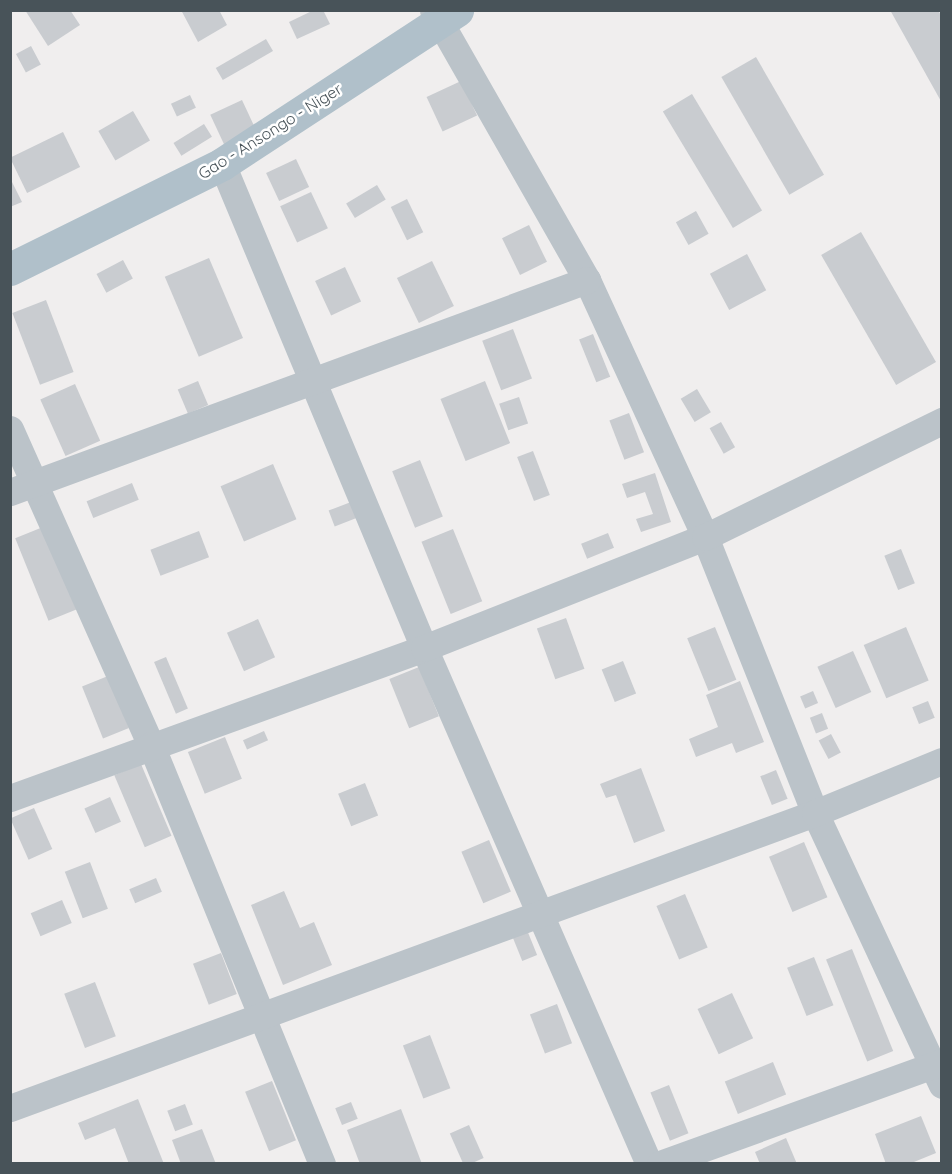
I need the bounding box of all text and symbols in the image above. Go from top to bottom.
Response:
street label: Gao - Ansongo - Niger [195,79,345,183]

